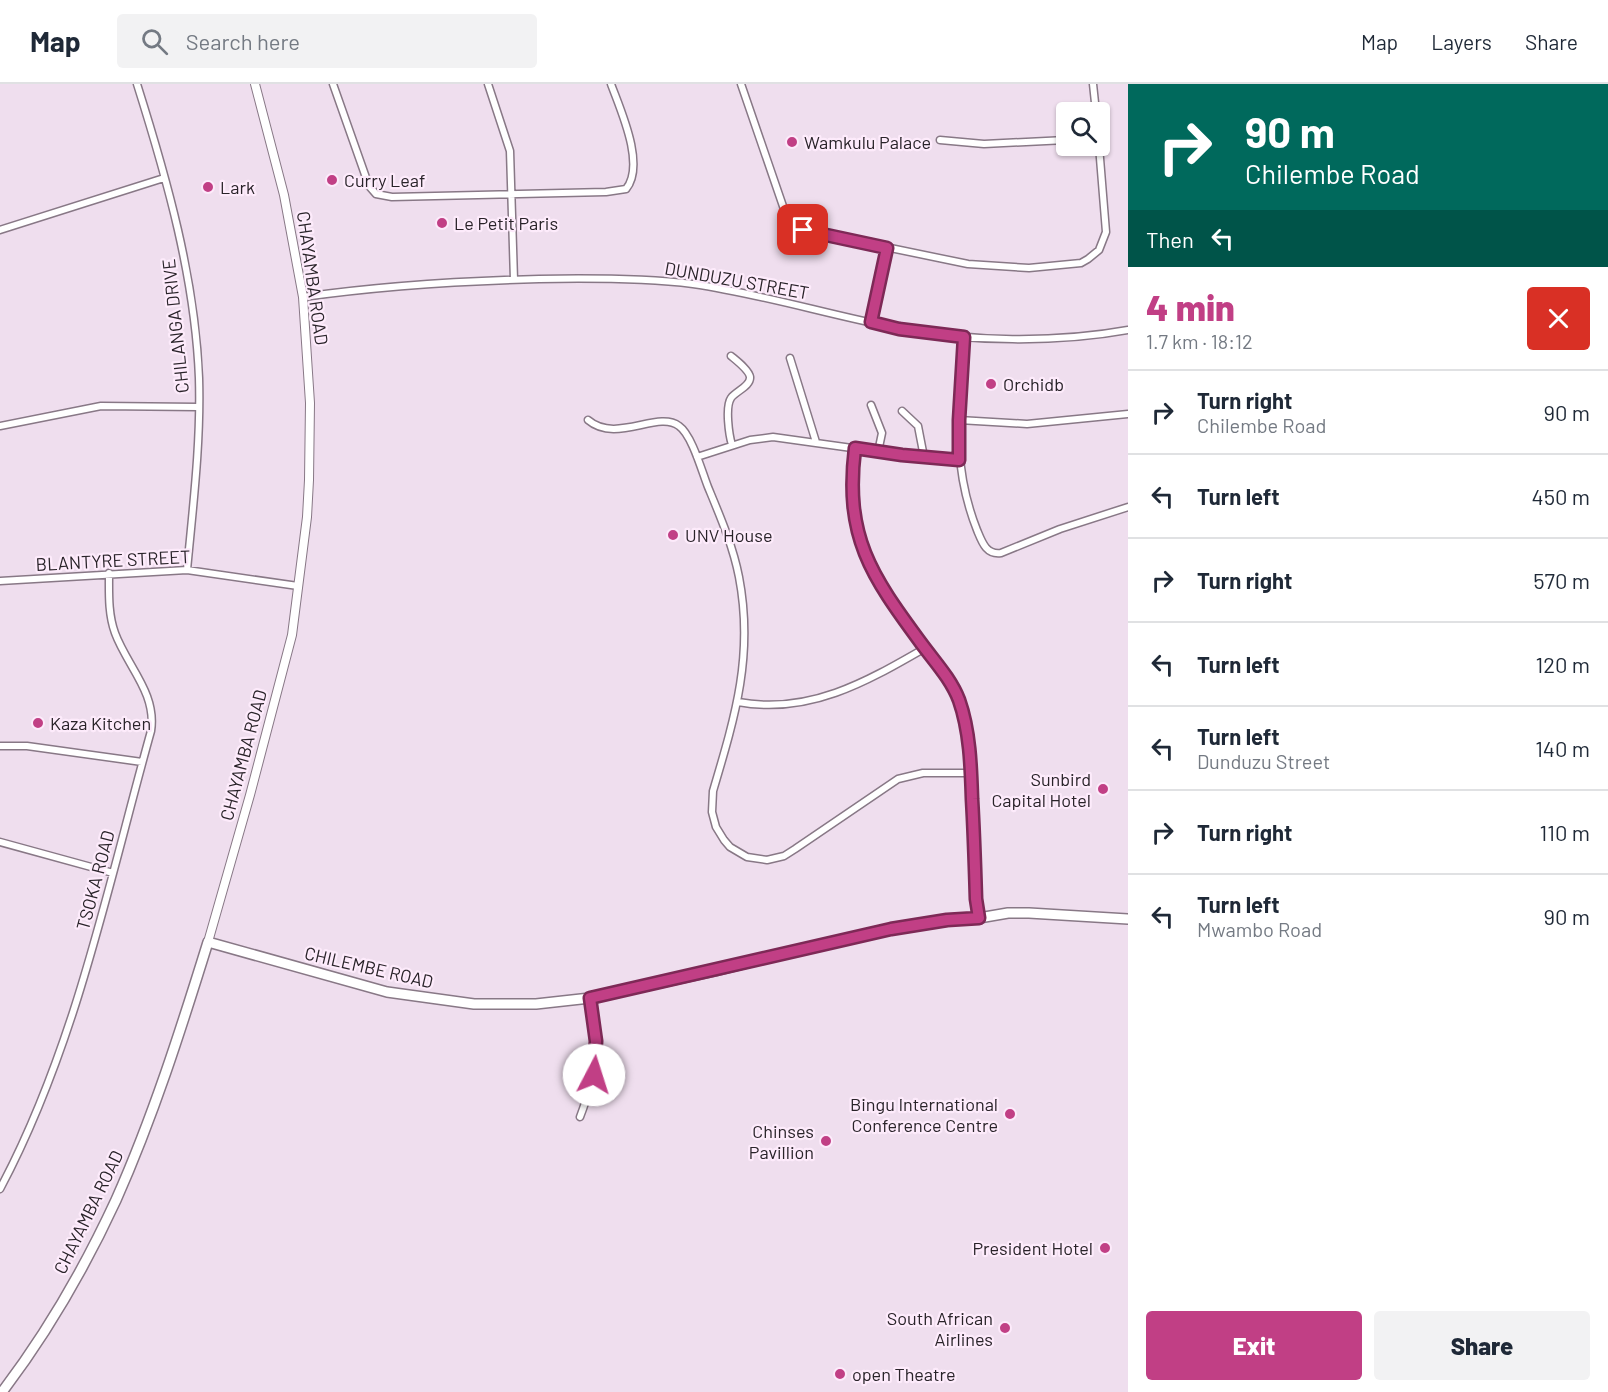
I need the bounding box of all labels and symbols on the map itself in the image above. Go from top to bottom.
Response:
place label: Wamkulu Palace [804,131,931,153]
marker: Wamkulu Palace [785,135,799,149]
place label: Curry Leaf [344,169,425,191]
marker: Curry Leaf [325,173,339,187]
place label: Lark [220,176,255,198]
marker: Lark [201,180,215,194]
pin [777,204,828,255]
street label: CHAYAMBA ROAD [293,210,333,346]
place label: Le Petit Paris [454,212,558,234]
marker: Le Petit Paris [435,216,449,230]
street label: DUNDUZU STREET [663,256,811,304]
street label: CHILANGA DRIVE [157,258,193,394]
place label: Orchidb [1003,373,1064,395]
marker: Orchidb [984,377,998,391]
place label: UNV House [685,524,773,546]
marker: UNV House [666,528,680,542]
street label: BLANTYRE STREET [35,545,191,575]
street label: CHAYAMBA ROAD [215,687,271,823]
place label: Kaza Kitchen [50,712,151,734]
marker: Kaza Kitchen [31,716,45,730]
place label: Sunbird Capital Hotel [991,768,1091,811]
marker: Sunbird Capital Hotel [1096,782,1110,796]
street label: TSOKA ROAD [71,828,119,932]
street label: CHILEMBE ROAD [303,942,435,992]
position arrow [562,1043,626,1107]
place label: Bingu International Conference Centre [850,1093,998,1136]
marker: Bingu International Conference Centre [1003,1107,1017,1121]
place label: Chinses Pavillion [749,1120,814,1163]
marker: Chinses Pavillion [819,1134,833,1148]
street label: CHAYAMBA ROAD [49,1147,127,1277]
place label: President Hotel [972,1237,1093,1259]
marker: President Hotel [1098,1241,1112,1255]
place label: South African Airlines [887,1307,993,1350]
marker: South African Airlines [998,1321,1012,1335]
place label: open Theatre [852,1363,956,1385]
marker: open Theatre [833,1367,847,1381]

